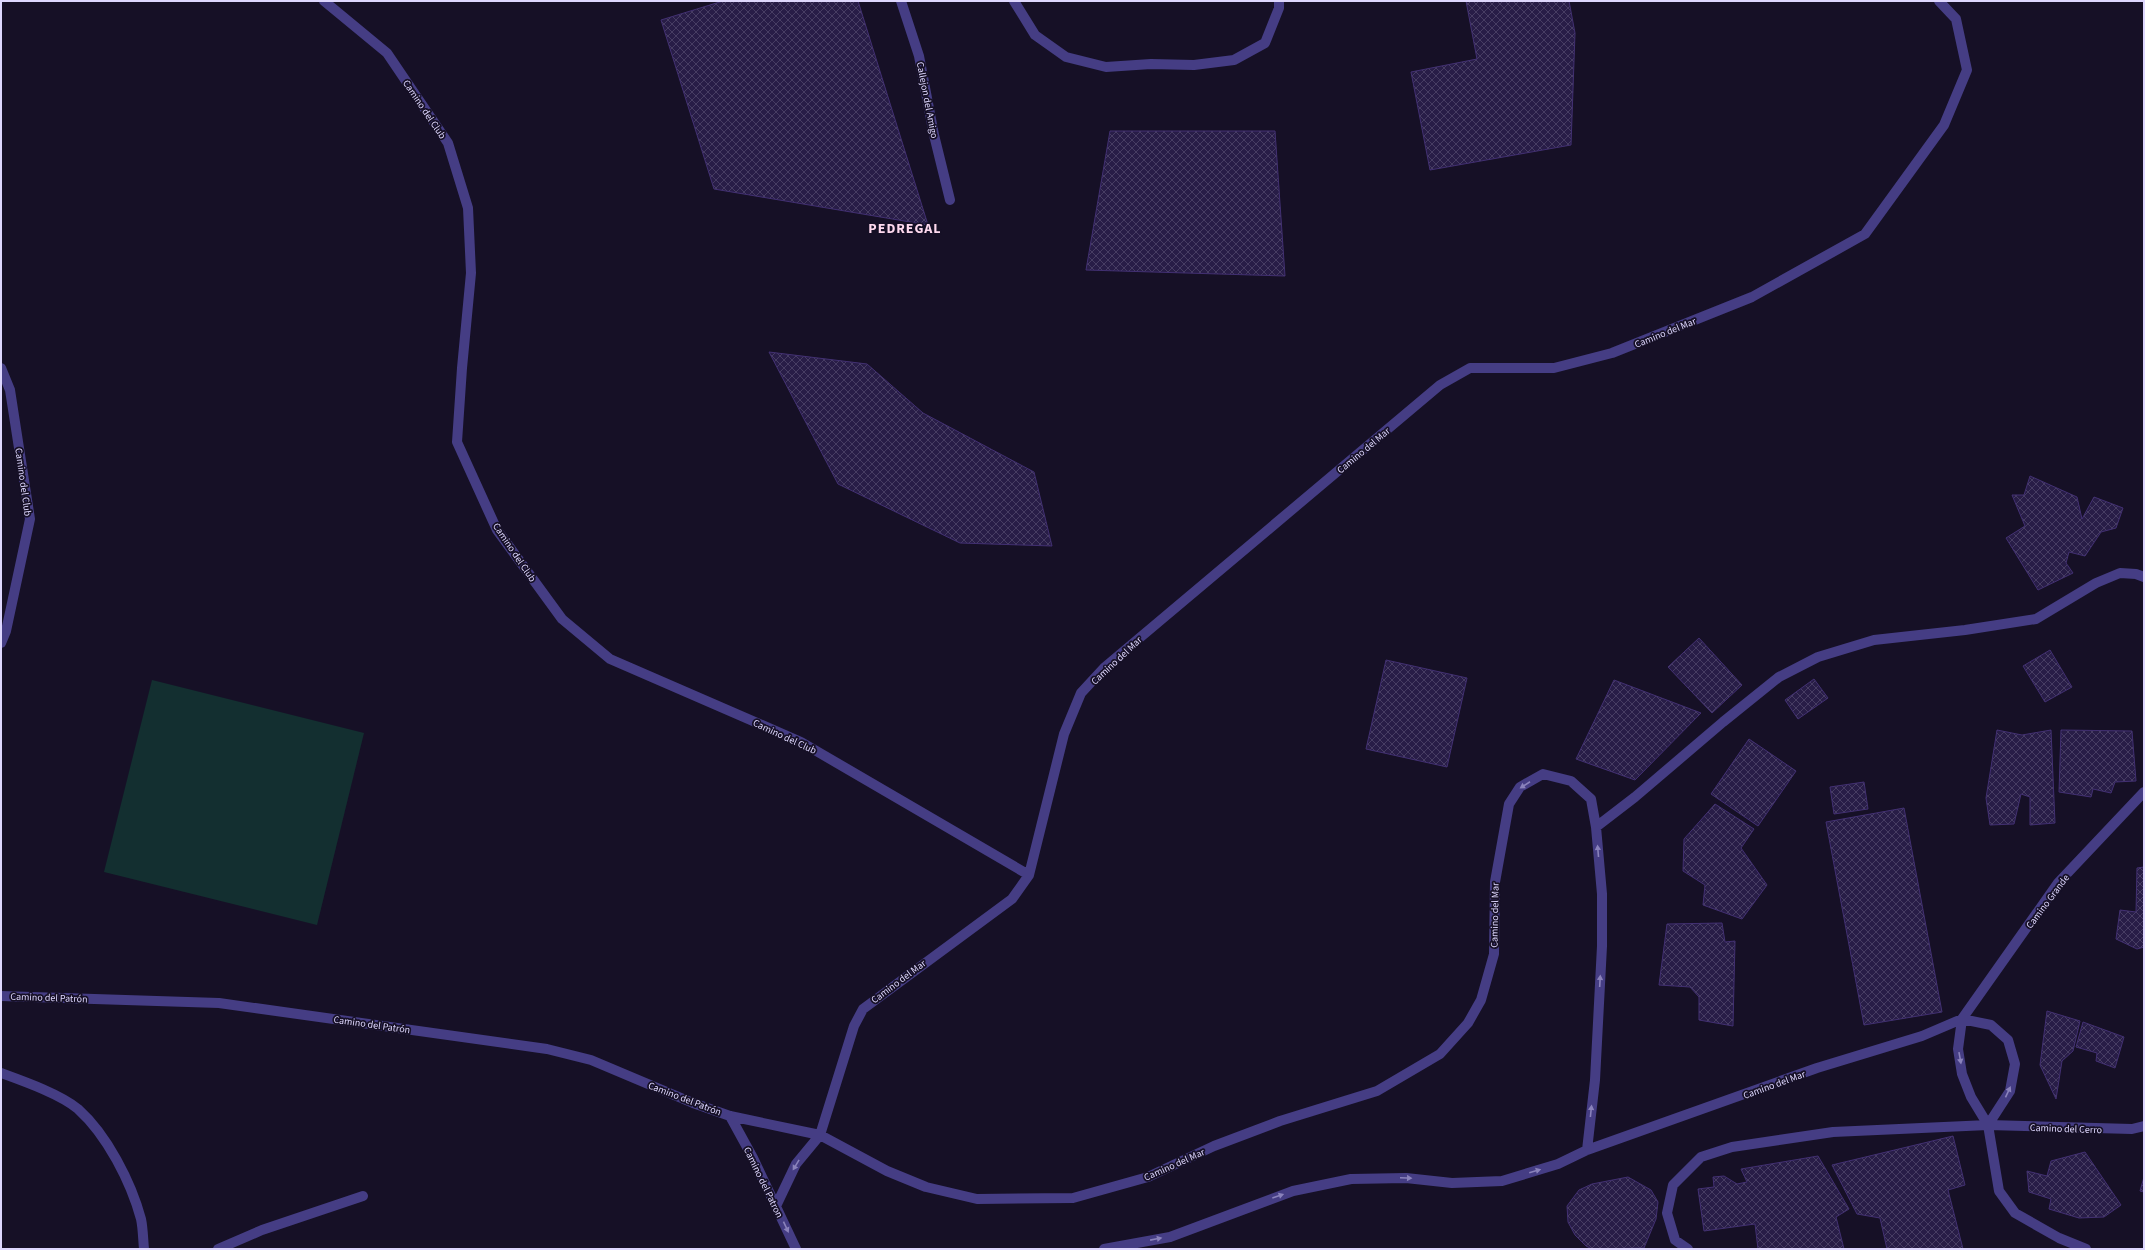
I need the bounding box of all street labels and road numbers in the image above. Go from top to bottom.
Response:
street label: Callejon del Amigo [913,61,941,140]
street label: Camino del Club [399,77,449,142]
street label: Camino del Mar [1633,314,1699,352]
street label: Camino del Mar [1334,424,1394,477]
street label: Camino del Club [11,447,35,518]
street label: Camino del Club [489,520,539,585]
street label: Camino del Mar [1088,633,1146,688]
street label: Camino del Club [750,716,819,758]
street label: Camino Grande [2023,871,2073,932]
street label: Camino del Mar [1487,882,1503,948]
street label: Camino del Mar [868,956,929,1007]
street label: Camino del Patrón [10,990,88,1006]
street label: Camino del Patrón [333,1013,411,1037]
street label: Camino del Mar [1741,1067,1808,1103]
street label: Camino del Patrón [646,1079,723,1119]
street label: Camino del Cerro [2030,1121,2102,1137]
street label: Camino del Patron [740,1145,786,1220]
street label: Camino del Mar [1142,1145,1208,1185]

